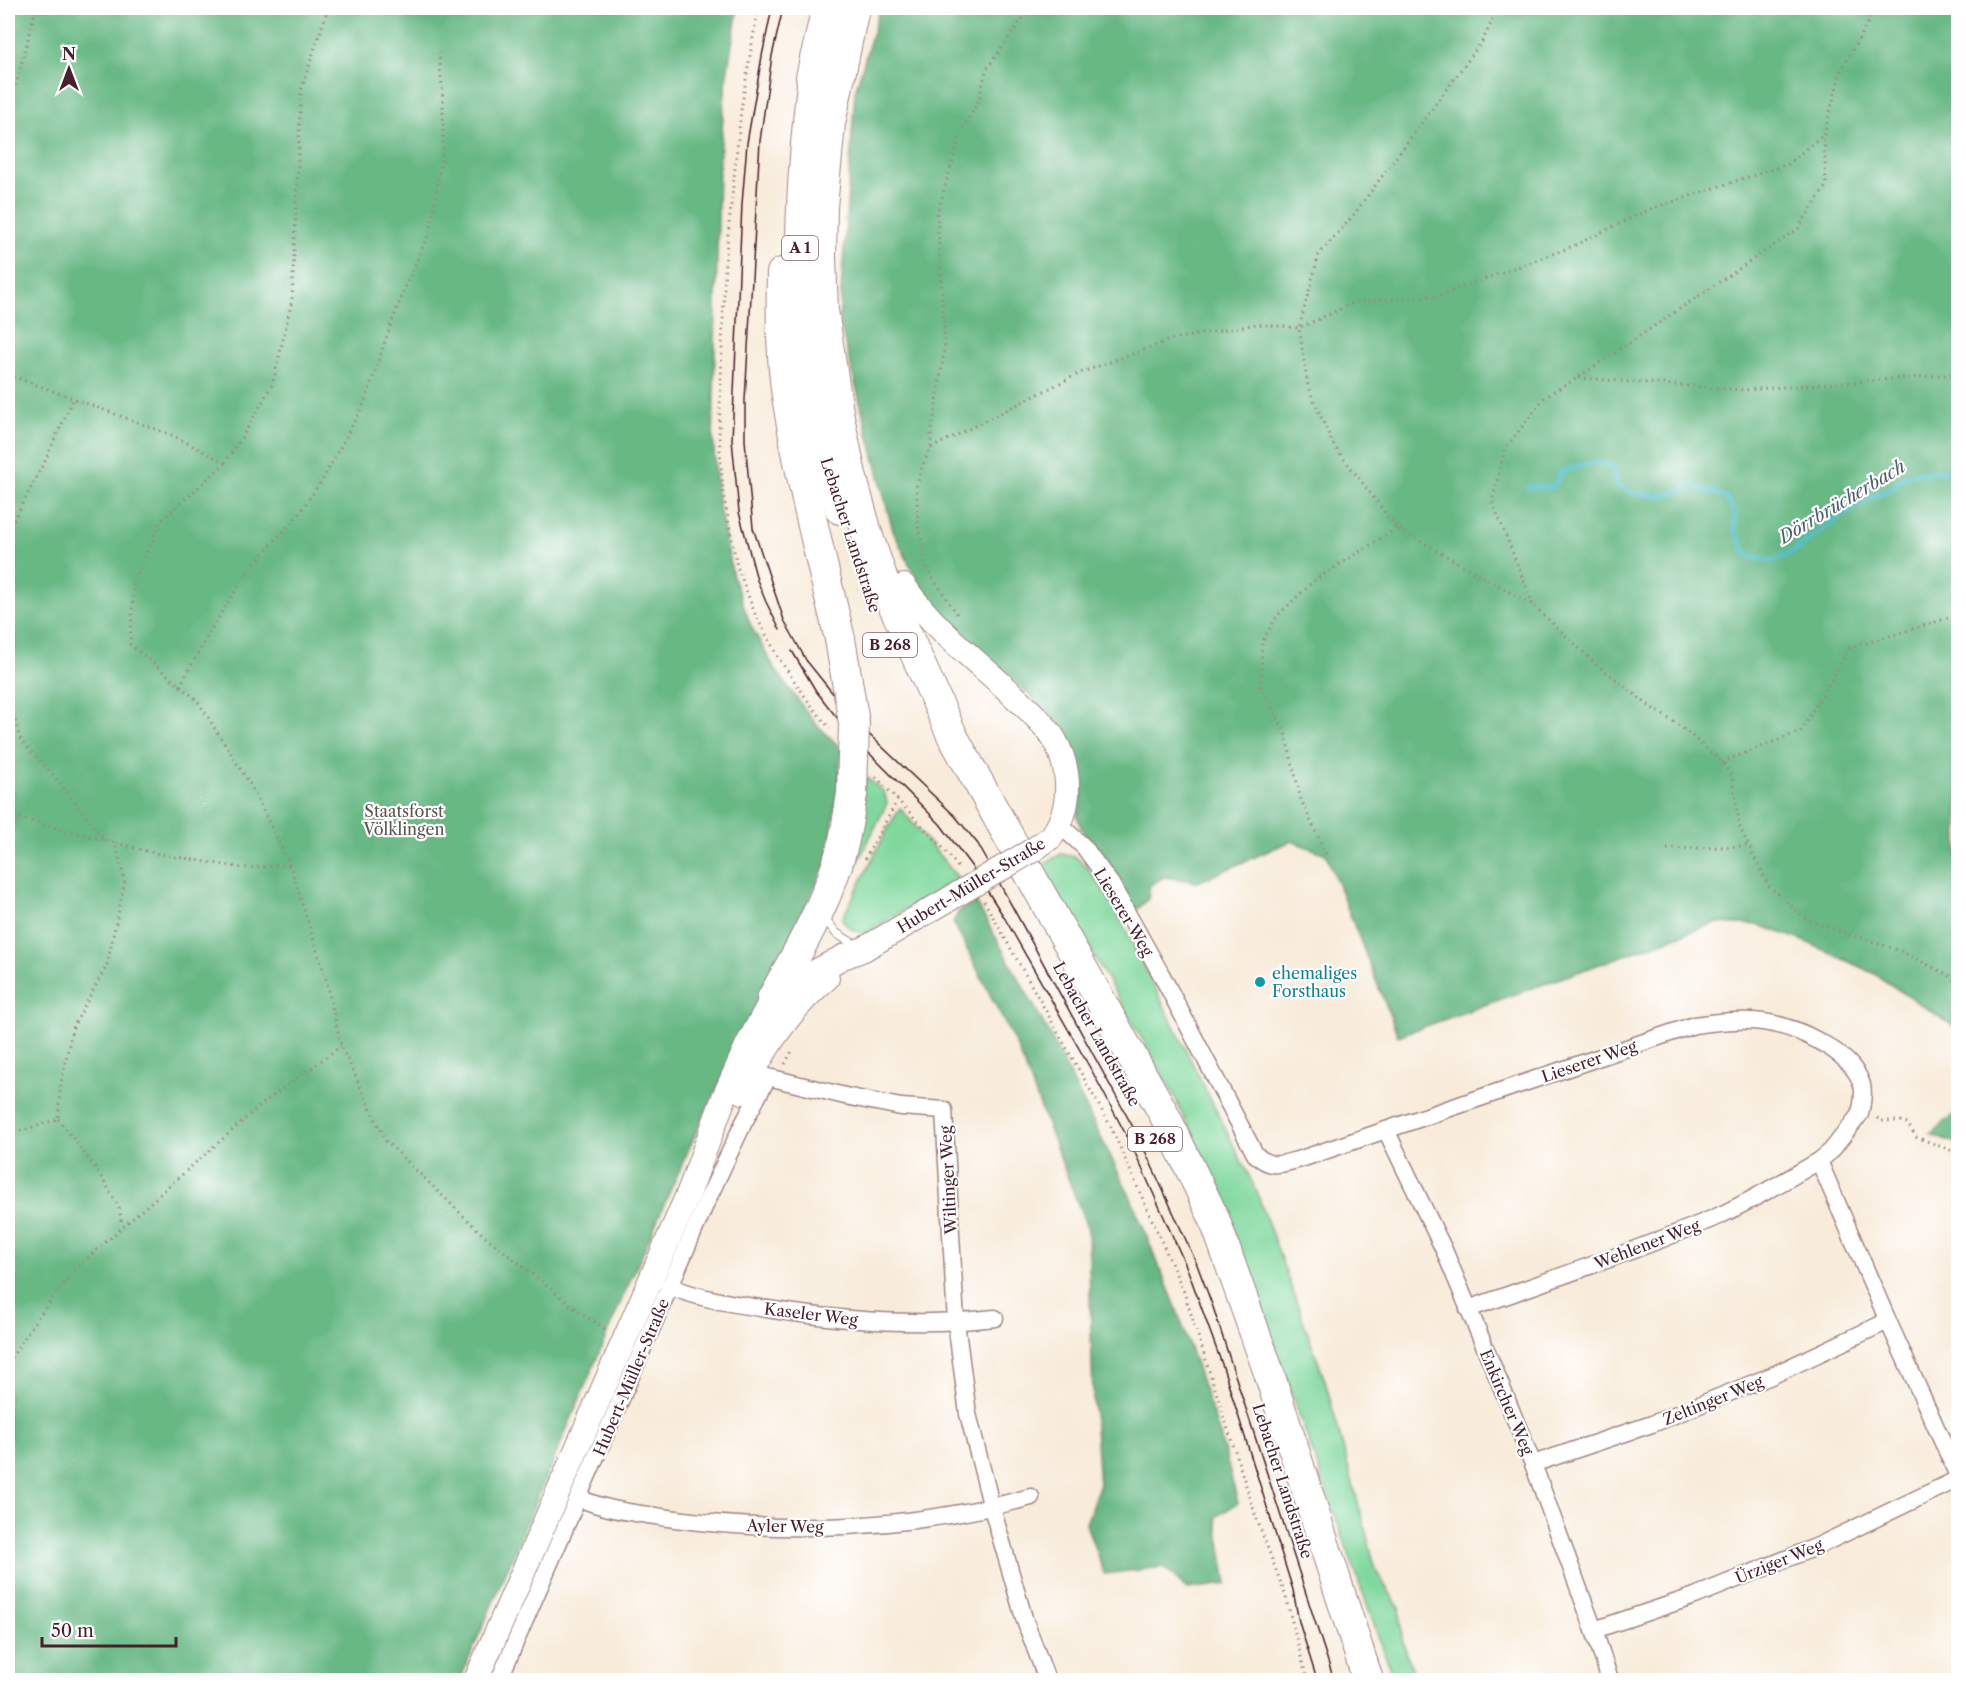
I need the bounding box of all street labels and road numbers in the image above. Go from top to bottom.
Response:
road number: A 1 [782,236,818,260]
street label: Lebacher Landstraße [816,455,886,615]
road number: B 268 [863,633,917,657]
street label: Hubert-Müller-Straße [893,833,1049,937]
street label: Lieserer Weg [1090,864,1158,960]
street label: Lebacher Landstraße [1049,958,1145,1110]
street label: Lieserer Weg [1539,1035,1640,1087]
street label: Wiltinger Weg [935,1125,961,1236]
road number: B 268 [1128,1127,1182,1151]
street label: Wehlener Weg [1590,1214,1703,1274]
street label: Hubert-Müller-Straße [589,1295,673,1459]
street label: Kaseler Weg [763,1298,860,1330]
street label: Enkircher Weg [1476,1346,1538,1458]
street label: Zeltinger Weg [1660,1371,1766,1429]
street label: Lebacher Landstraße [1248,1401,1318,1561]
street label: Ayler Weg [745,1515,824,1537]
street label: Ürziger Weg [1732,1534,1826,1588]

